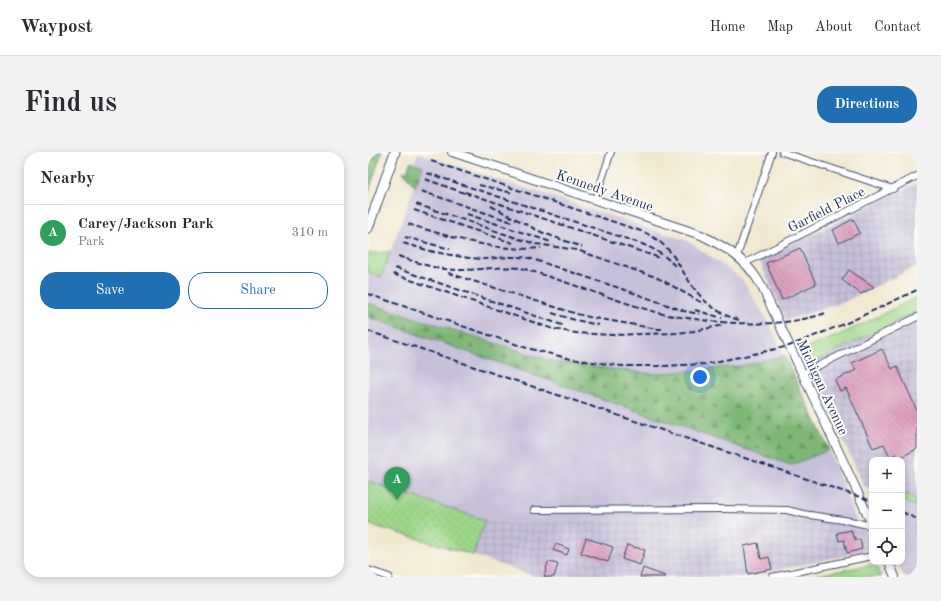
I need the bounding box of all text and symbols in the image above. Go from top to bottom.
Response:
text: Waypost [20,18,93,37]
text: Home [710,20,745,34]
text: Map [767,20,793,34]
text: About [815,20,852,34]
text: Contact [874,20,921,34]
button: Directions [817,86,917,123]
text: Find us [24,90,117,118]
street label: Kennedy Avenue [554,168,655,214]
text: Nearby [40,170,95,187]
street label: Garfield Place [786,185,867,235]
text: Carey/Jackson Park [78,217,214,232]
text: A [48,226,58,239]
text: 310 m [291,226,328,239]
text: Park [78,235,105,248]
button: Save [40,272,180,309]
button: Share [188,272,328,309]
street label: Michigan Avenue [794,338,850,437]
your location [690,367,710,387]
map controls [869,457,905,565]
button: + [869,457,905,493]
pin: A [384,467,410,500]
button: − [869,493,905,529]
button: locate [869,529,905,565]

